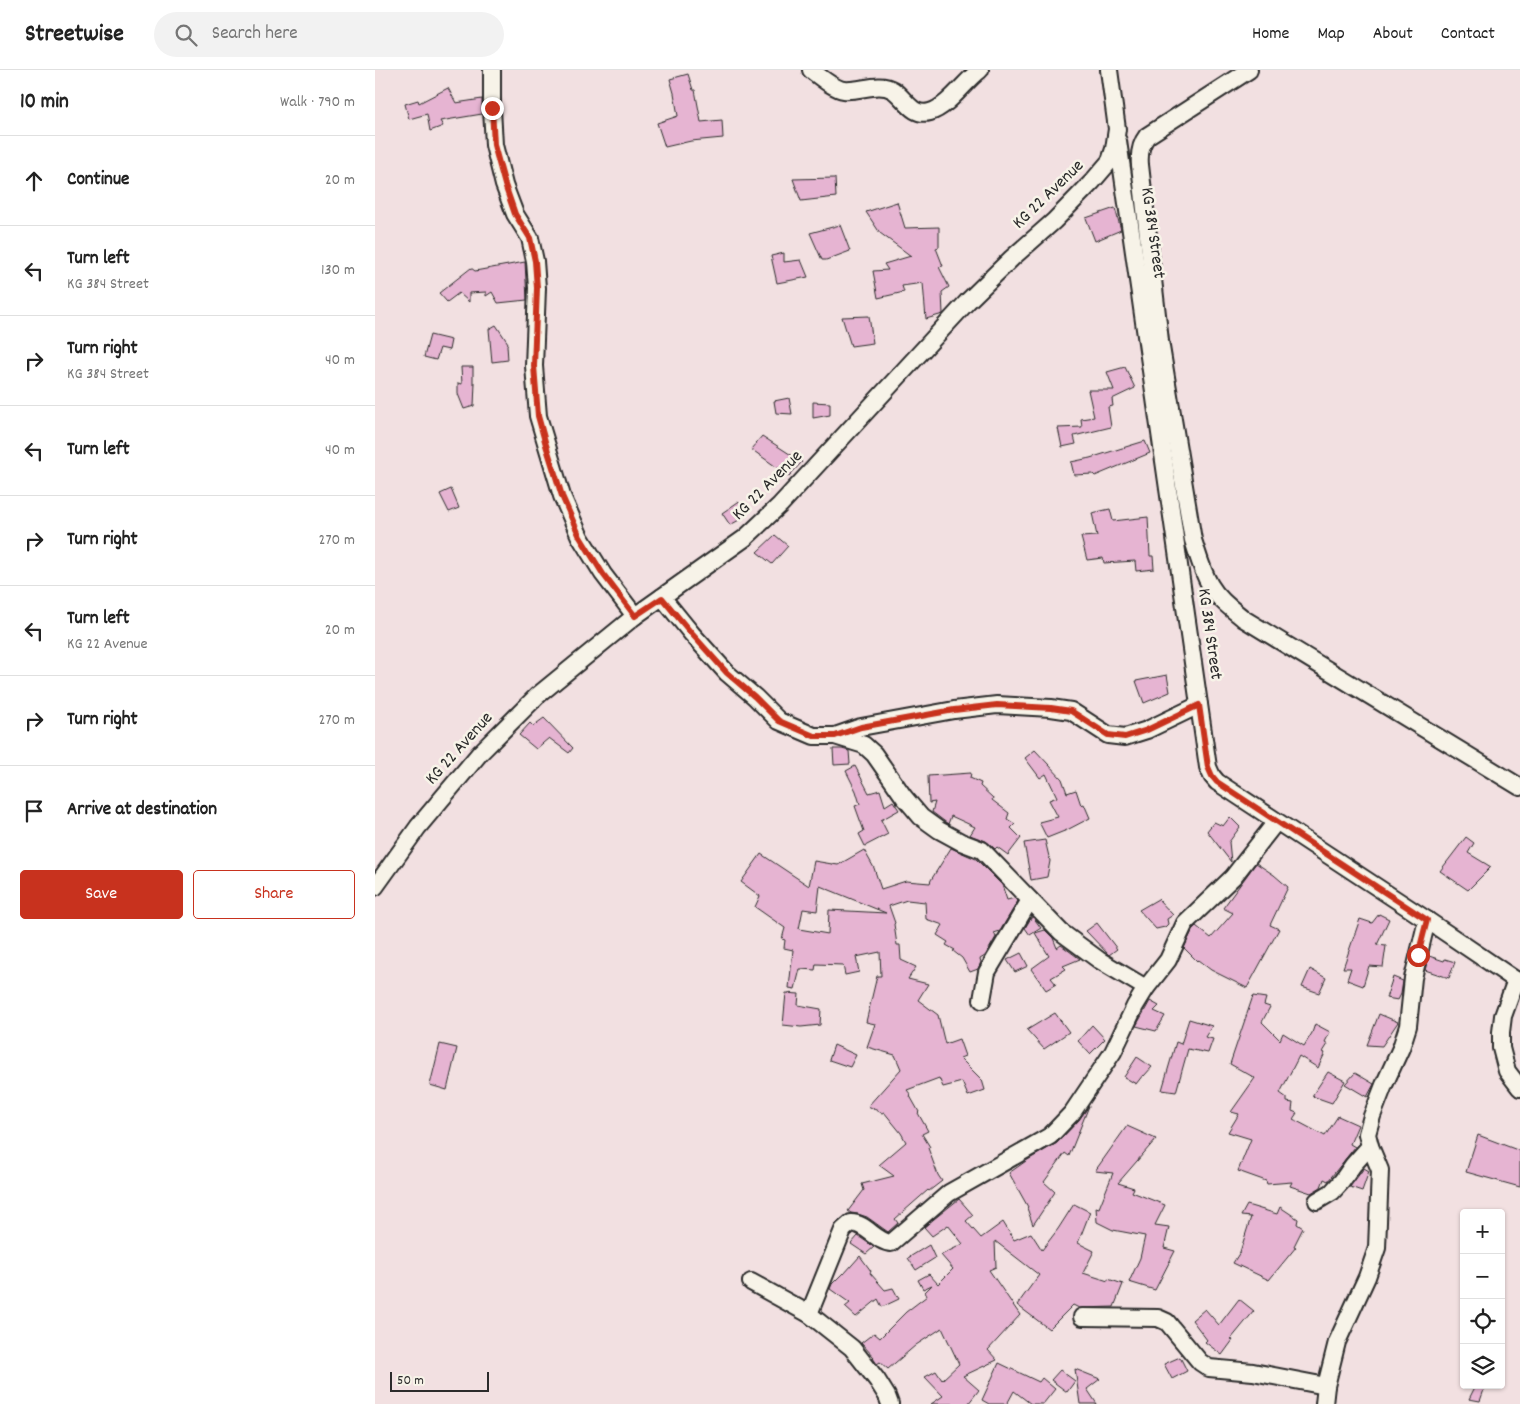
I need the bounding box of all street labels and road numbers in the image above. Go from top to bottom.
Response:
street label: KG 22 Avenue [1008,154,1090,235]
street label: KG 384 Street [1133,186,1171,281]
street label: KG 22 Avenue [727,445,809,527]
street label: KG 384 Street [1190,587,1228,682]
street label: KG 22 Avenue [420,707,500,791]

